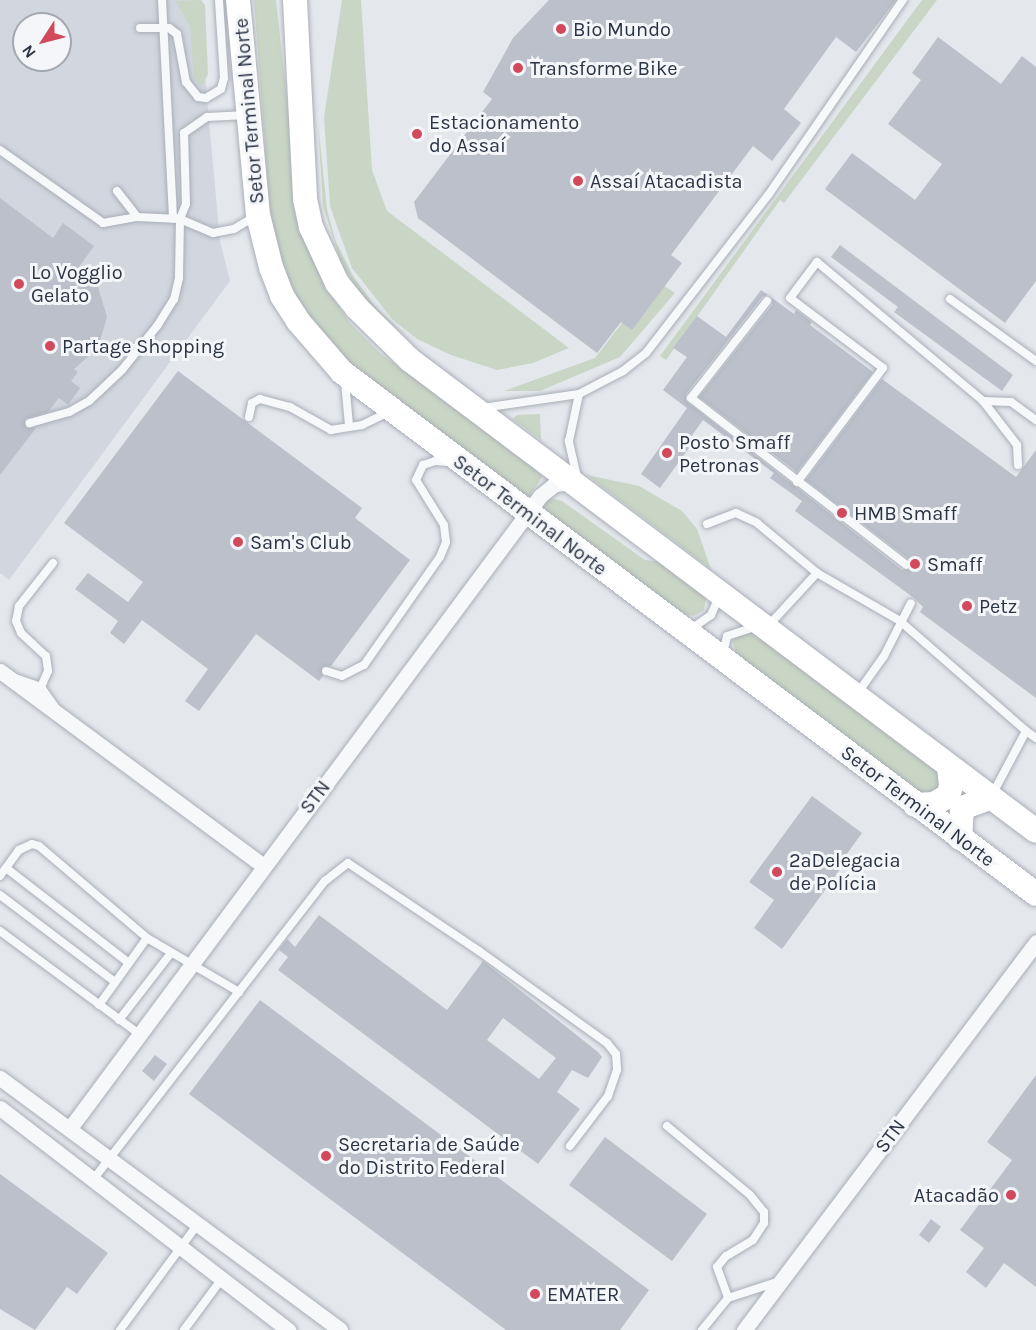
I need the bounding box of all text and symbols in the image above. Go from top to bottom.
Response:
north arrow [12,12,72,72]
street label: Setor Terminal Norte [229,17,269,205]
place label: Bio Mundo [573,17,671,41]
marker: Bio Mundo [554,22,568,36]
text: N [18,41,40,62]
place label: Transforme Bike [530,56,677,80]
marker: Transforme Bike [511,61,525,75]
place label: Estacionamento do Assaí [429,110,579,157]
marker: Estacionamento do Assaí [410,127,424,141]
place label: Assaí Atacadista [590,169,742,193]
marker: Assaí Atacadista [571,174,585,188]
place label: Lo Vogglio Gelato [31,260,123,307]
marker: Lo Vogglio Gelato [12,277,26,291]
place label: Partage Shopping [62,334,224,358]
marker: Partage Shopping [43,339,57,353]
place label: Posto Smaff Petronas [679,430,790,477]
marker: Posto Smaff Petronas [660,446,674,460]
street label: Setor Terminal Norte [448,449,612,581]
place label: HMB Smaff [854,501,957,525]
marker: HMB Smaff [835,506,849,520]
place label: Sam's Club [250,530,352,554]
marker: Sam's Club [231,535,245,549]
place label: Smaff [927,552,983,576]
marker: Smaff [908,557,922,571]
place label: Petz [979,594,1017,618]
marker: Petz [960,599,974,613]
street label: Setor Terminal Norte [836,740,1000,872]
street label: STN [295,775,335,819]
place label: 2ªDelegacia de Polícia [789,849,901,896]
marker: 2ªDelegacia de Polícia [770,865,784,879]
street label: STN [870,1114,910,1158]
place label: Secretaria de Saúde do Distrito Federal [338,1132,520,1179]
marker: Secretaria de Saúde do Distrito Federal [319,1149,333,1163]
place label: Atacadão [914,1183,999,1207]
marker: Atacadão [1004,1188,1018,1202]
place label: EMATER [547,1282,619,1306]
marker: EMATER [528,1287,542,1301]

